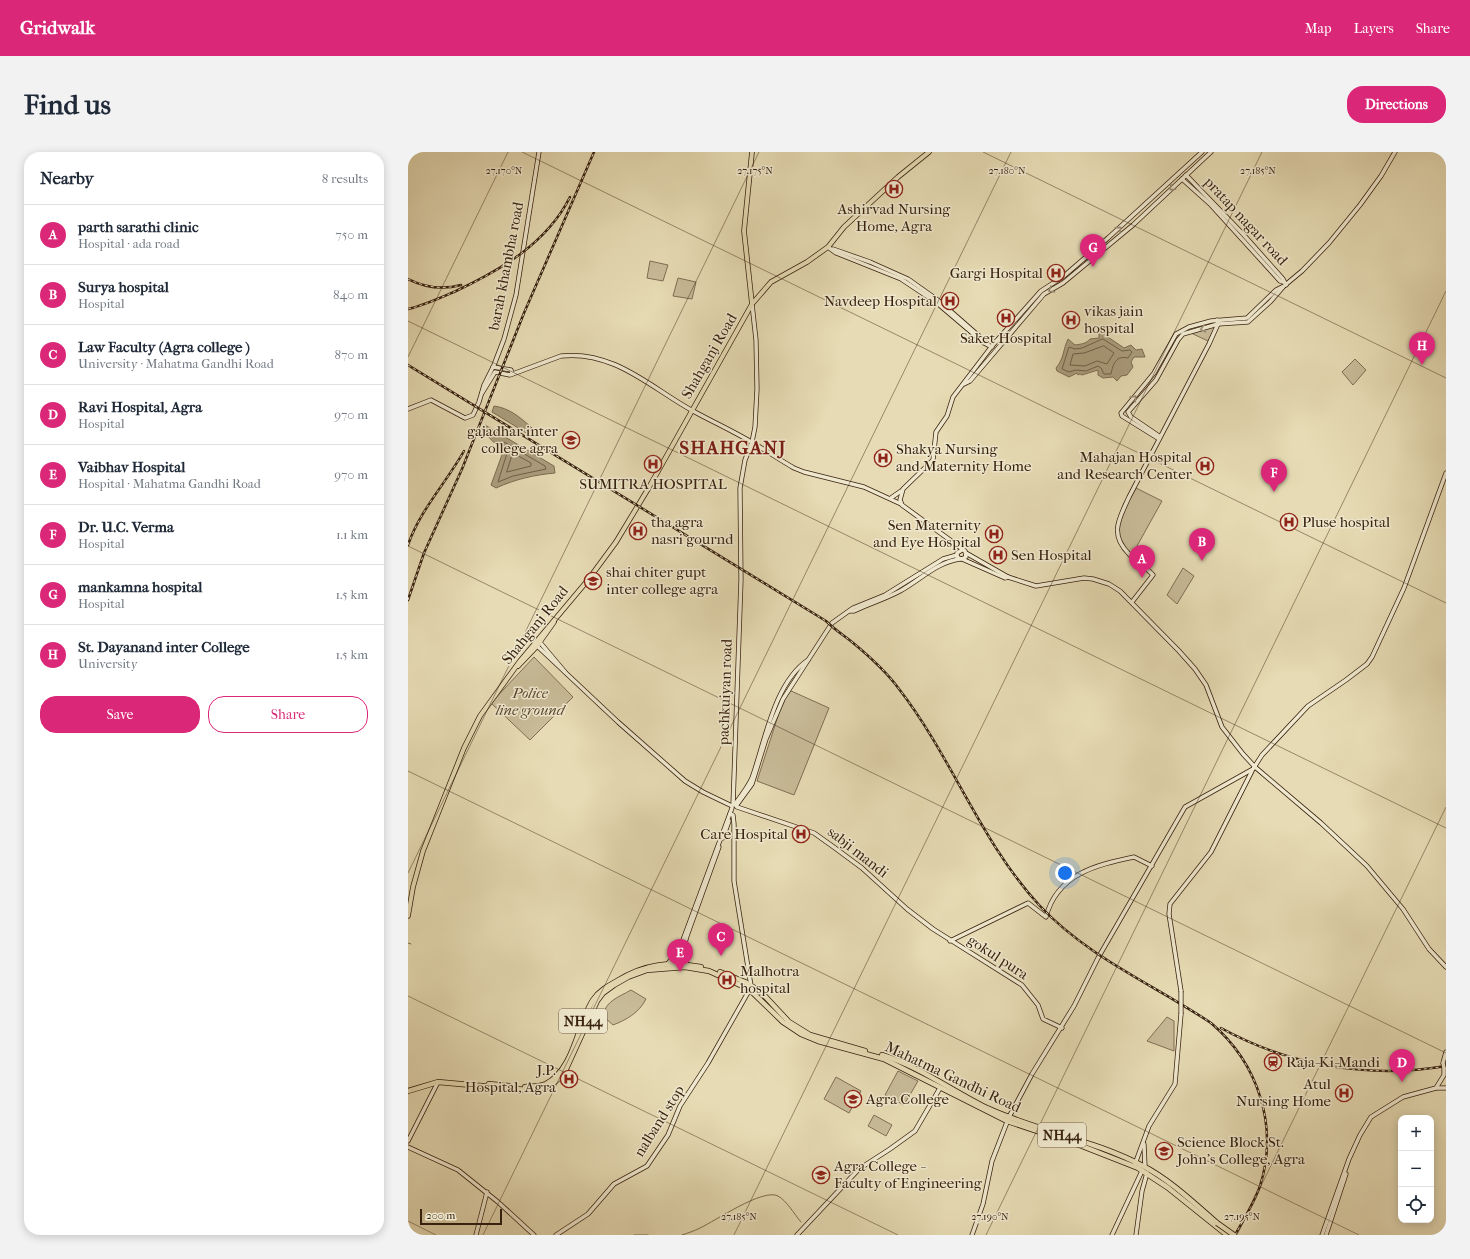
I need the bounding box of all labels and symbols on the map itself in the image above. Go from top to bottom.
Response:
text: 27.170°N [486,165,523,177]
text: 27.175°N [737,165,773,177]
text: 27.180°N [988,165,1026,177]
text: 27.185°N [1240,165,1276,177]
street label: pratap nagar road [1200,172,1292,270]
hospital icon: Ashirvad Nursing Home, Agra [884,179,904,199]
one-way arrow [1169,184,1177,191]
street label: barah khambha road [485,199,527,333]
place label: Ashirvad Nursing Home, Agra [837,200,951,235]
one-way arrow [1114,226,1122,234]
pin: G [1080,234,1106,267]
hospital icon: Gargi Hospital [1046,263,1066,283]
place label: Gargi Hospital [950,264,1043,282]
one-way arrow [1048,285,1055,292]
hospital icon: Navdeep Hospital [940,291,960,311]
place label: Navdeep Hospital [824,292,937,310]
place label: vikas jain hospital [1084,302,1144,337]
hospital icon: Saket Hospital [996,308,1016,328]
street label: Shahganj Road [677,309,741,402]
hospital icon: vikas jain hospital [1061,310,1081,330]
one-way arrow [1200,324,1207,332]
place label: Saket Hospital [960,329,1052,347]
pin: H [1409,332,1435,365]
one-way arrow [1129,395,1136,403]
place label: gajadhar inter college agra [467,422,559,457]
school or university icon: gajadhar inter college agra [561,430,581,450]
district label: SHAHGANJ [679,437,787,459]
place label: Shakya Nursing and Maternity Home [896,440,1032,475]
hospital icon: Shakya Nursing and Maternity Home [873,448,893,468]
place label: Mahajan Hospital and Research Center [1057,448,1193,483]
hospital icon: SUMITRA HOSPITAL [643,454,663,474]
hospital icon: Mahajan Hospital and Research Center [1195,456,1215,476]
pin: F [1261,459,1287,492]
place label: SUMITRA HOSPITAL [579,475,727,493]
hospital icon: Pluse hospital [1279,512,1299,532]
place label: tha agra nasri gournd [651,513,734,548]
place label: Pluse hospital [1302,513,1390,531]
place label: Sen Maternity and Eye Hospital [873,516,982,551]
hospital icon: tha agra nasri gournd [628,521,648,541]
hospital icon: Sen Maternity and Eye Hospital [984,524,1004,544]
pin: B [1189,528,1215,561]
hospital icon: Sen Hospital [988,545,1008,565]
pin: A [1129,545,1155,578]
place label: Sen Hospital [1011,546,1092,564]
place label: shai chiter gupt inter college agra [606,563,719,598]
school or university icon: shai chiter gupt inter college agra [583,571,603,591]
street label: Shahganj Road [498,582,573,668]
street label: pachkuiyan road [714,638,736,746]
park label: Police line ground [495,684,567,719]
street label: sabji mandi [824,823,893,882]
hospital icon: Care Hospital [791,824,811,844]
place label: Care Hospital [700,825,788,843]
your location [1055,863,1075,883]
pin: C [708,923,734,956]
street label: gokul pura [964,931,1033,984]
pin: E [667,939,693,972]
place label: Malhotra hospital [740,962,800,997]
hospital icon: Malhotra hospital [717,970,737,990]
road number: NH44 [559,1009,607,1033]
street label: Mahatma Gandhi Road [882,1038,1025,1117]
pin: D [1389,1049,1415,1082]
station icon: Raja-Ki-Mandi [1263,1052,1283,1072]
place label: Raja-Ki-Mandi [1286,1053,1380,1071]
place label: J.P. Hospital, Agra [465,1061,557,1096]
hospital icon: J.P. Hospital, Agra [559,1069,579,1089]
place label: Atul Nursing Home [1236,1075,1332,1110]
street label: nalband stop [630,1082,688,1160]
hospital icon: Atul Nursing Home [1334,1083,1354,1103]
school or university icon: Agra College [843,1089,863,1109]
place label: Agra College [865,1090,950,1108]
road number: NH44 [1038,1123,1086,1147]
place label: Science Block St. John's College, Agra [1176,1133,1306,1168]
school or university icon: Science Block St. John's College, Agra [1154,1141,1174,1161]
place label: Agra College - Faculty of Engineering [833,1157,983,1192]
school or university icon: Agra College - Faculty of Engineering [811,1165,831,1185]
scale bar [420,1207,502,1226]
text: 27.185°N [721,1211,757,1223]
text: 27.190°N [971,1211,1009,1223]
text: 27.195°N [1224,1211,1260,1223]

